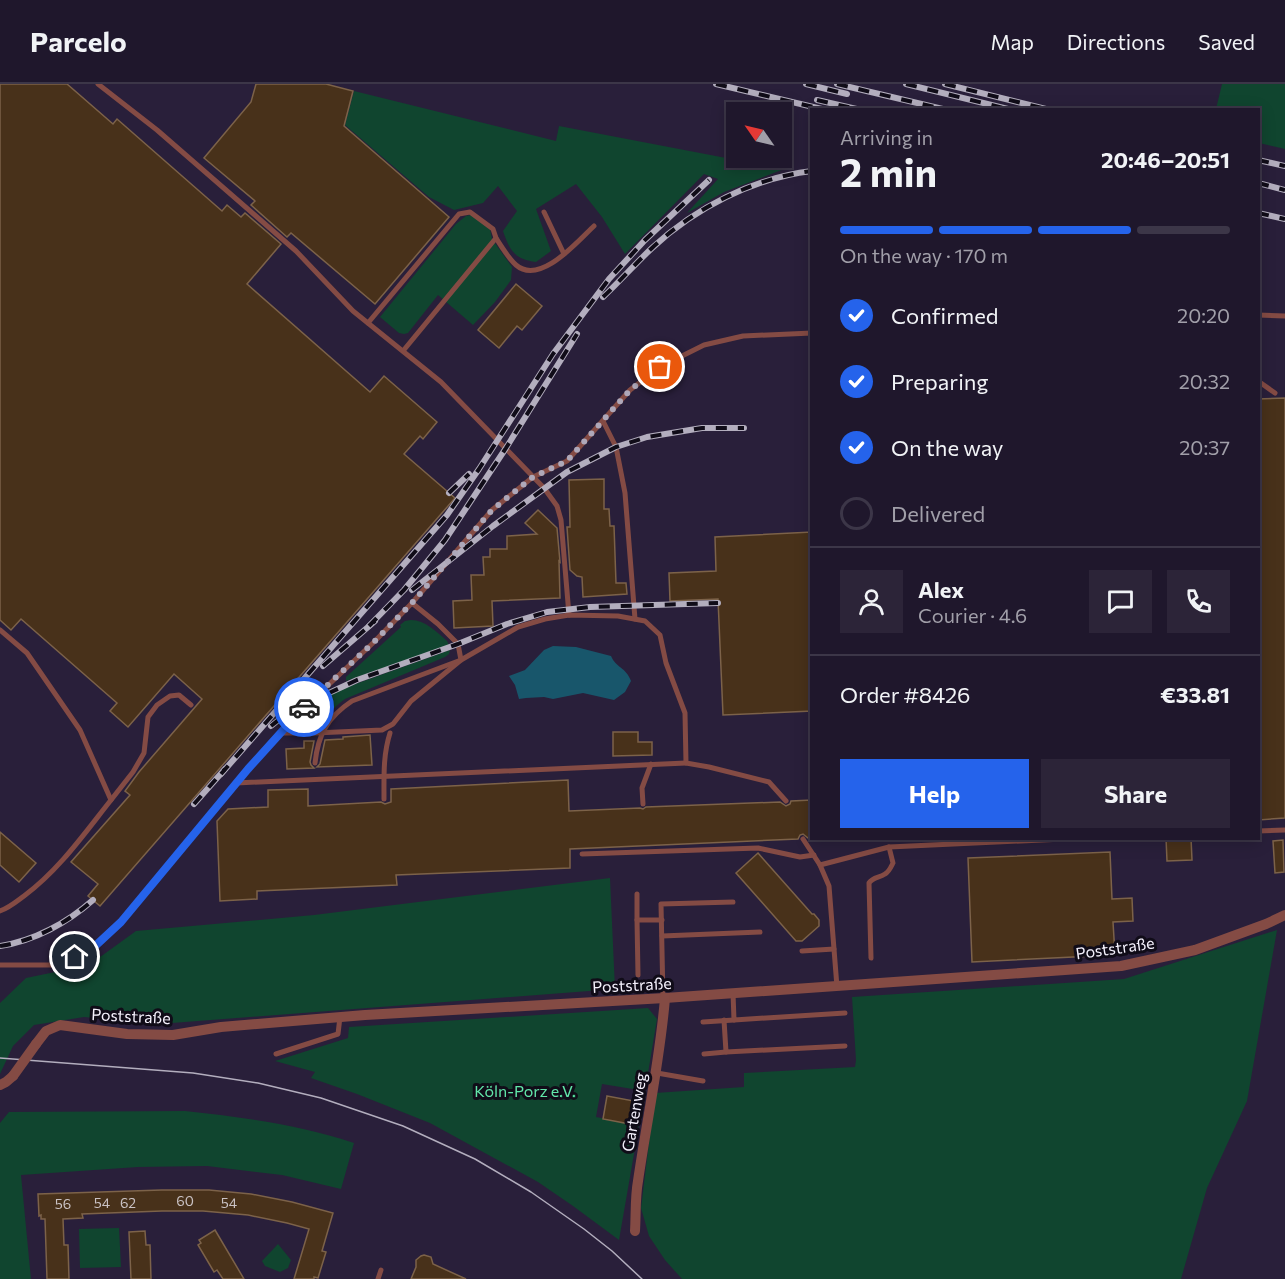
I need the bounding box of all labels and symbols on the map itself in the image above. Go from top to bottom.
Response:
north arrow [726,102,792,168]
pin [634,341,685,392]
courier [274,677,334,737]
pin [49,931,100,982]
street label: Poststraße [1074,933,1156,962]
street label: Poststraße [592,973,672,996]
street label: Poststraße [91,1004,171,1027]
street label: Gartenweg [617,1071,650,1153]
park label: Köln-Porz e.V. [474,1081,576,1100]
house number: 60 [176,1192,194,1209]
house number: 54 [94,1194,111,1211]
house number: 62 [120,1194,136,1211]
house number: 54 [221,1194,238,1211]
house number: 56 [55,1195,71,1212]

